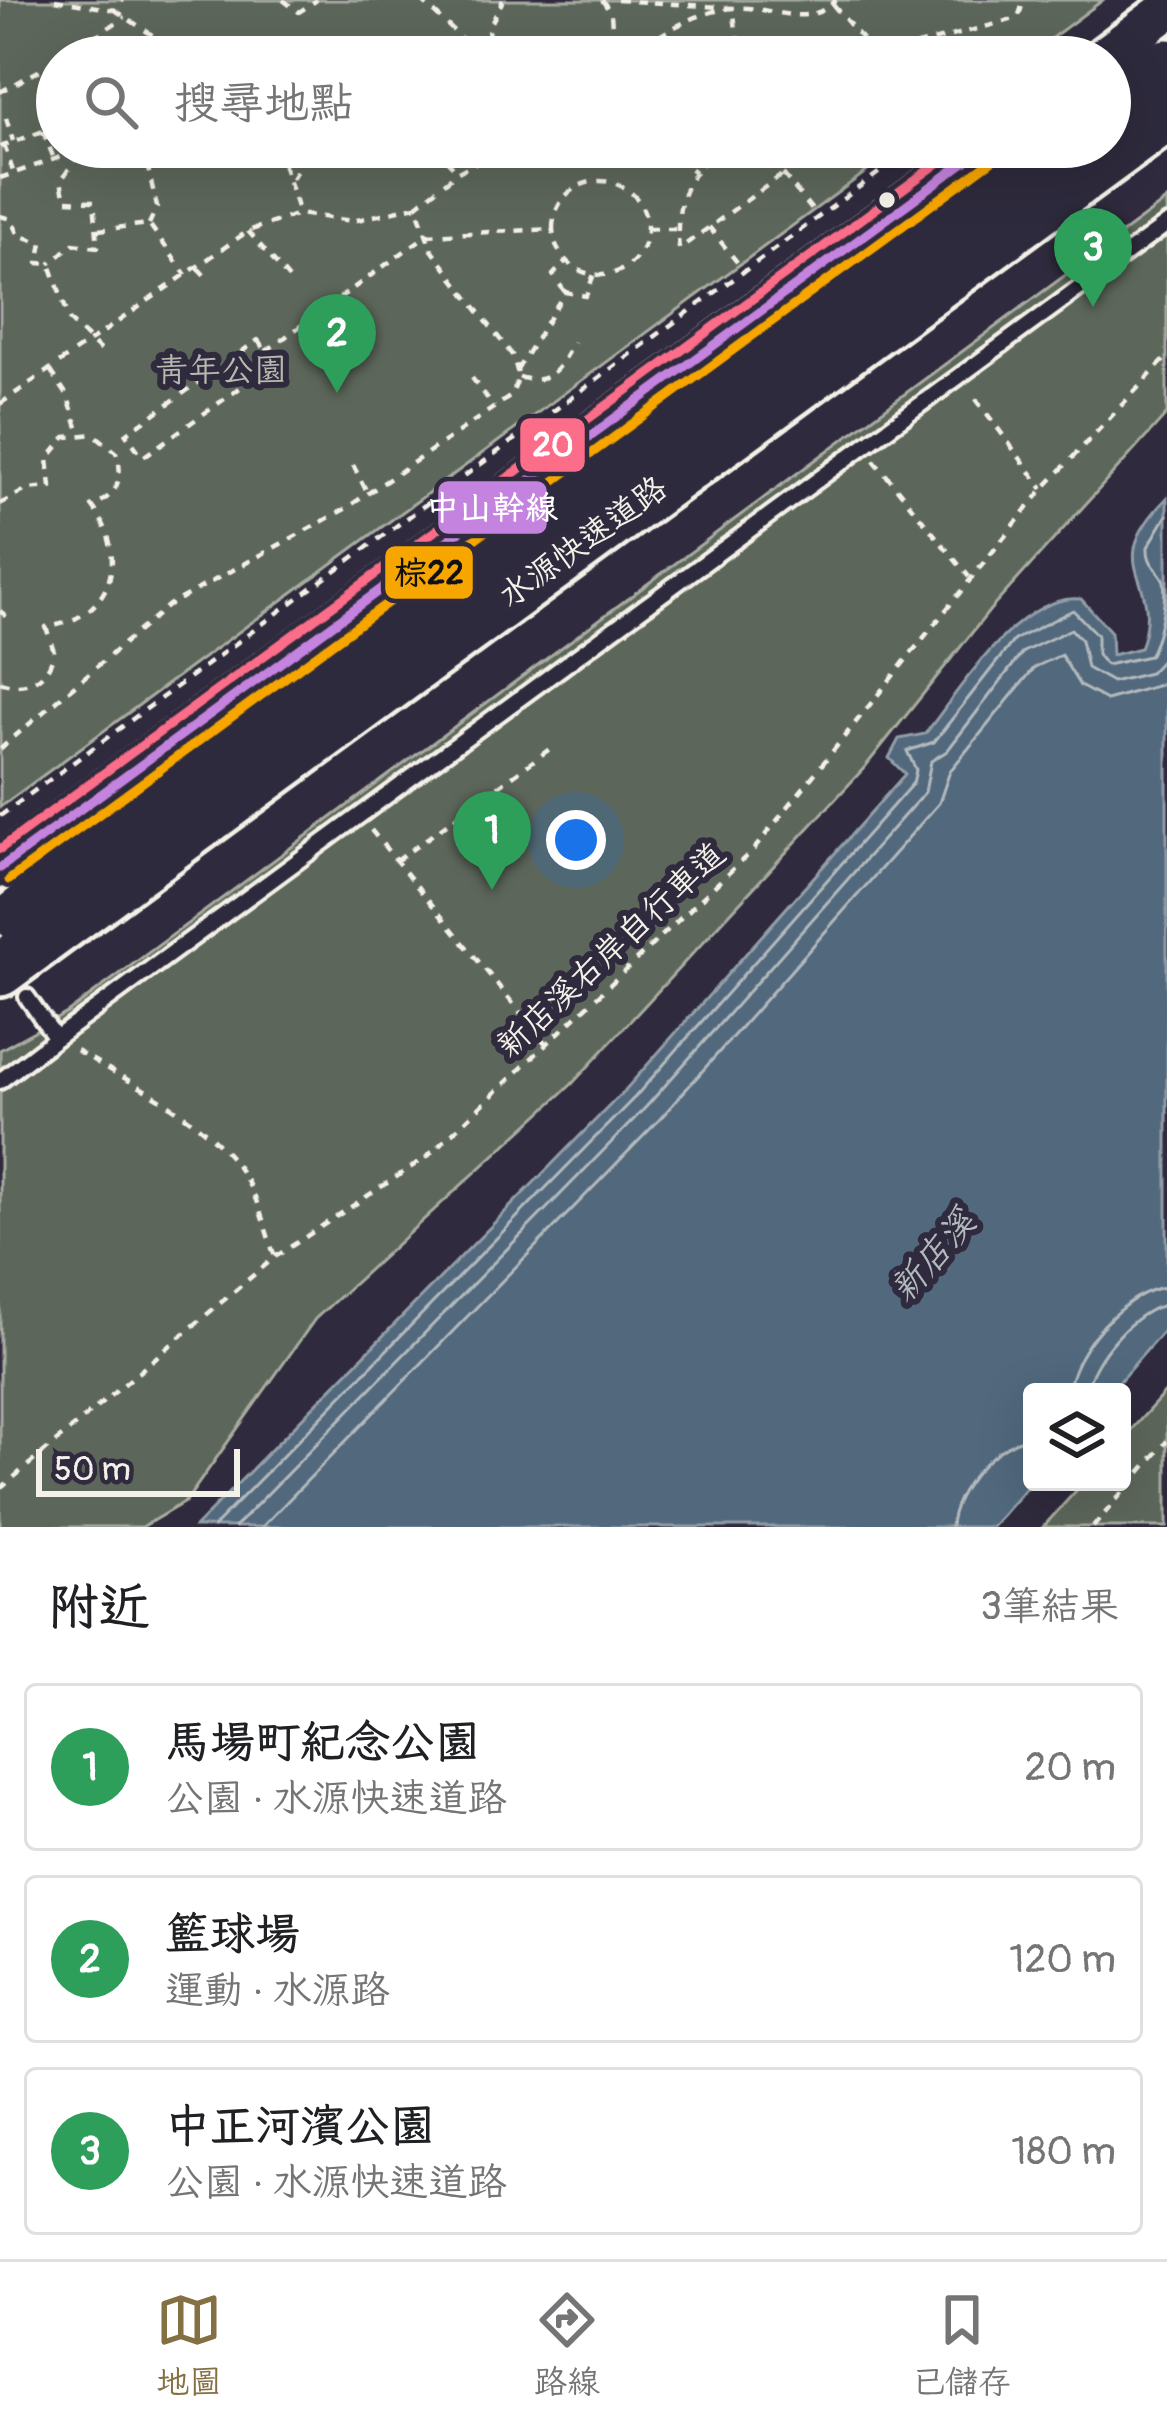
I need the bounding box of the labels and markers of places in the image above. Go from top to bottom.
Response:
unlabelled marker [876,189,898,211]
pin: 3 [1054,208,1132,307]
pin: 2 [298,294,376,393]
pin: 1 [453,791,531,890]

